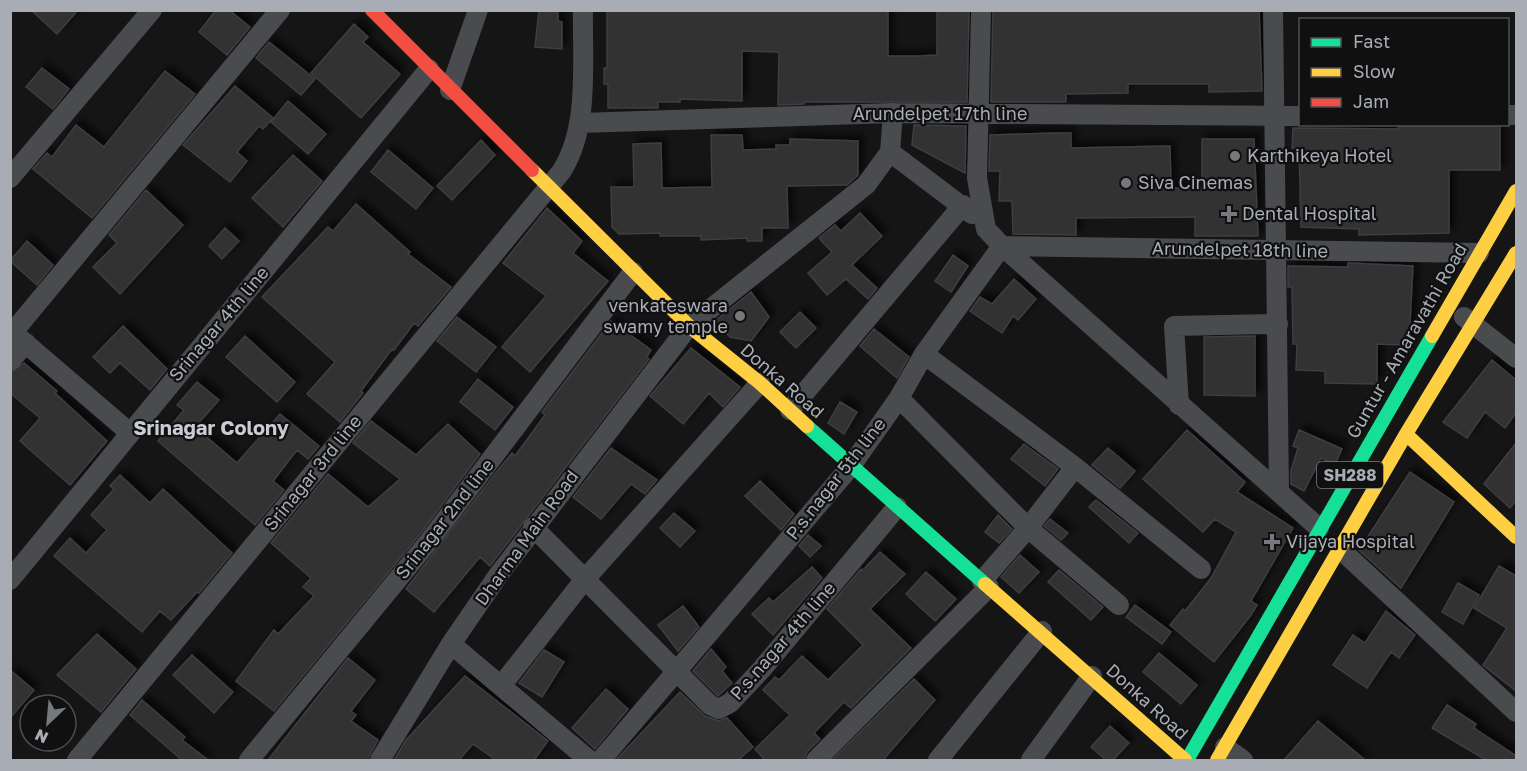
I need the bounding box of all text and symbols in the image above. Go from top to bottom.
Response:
legend [1299,18,1509,126]
text: Fast [1353,30,1390,52]
text: Slow [1353,60,1396,82]
text: Jam [1353,90,1389,112]
street label: Arundelpet 17th line [853,102,1027,124]
place label: Karthikeya Hotel [1247,144,1392,166]
marker: Karthikeya Hotel [1228,149,1242,163]
place label: Siva Cinemas [1138,171,1253,193]
marker: Siva Cinemas [1119,176,1133,190]
place label: Dental Hospital [1242,202,1377,224]
marker: Dental Hospital [1220,205,1238,223]
street label: Arundelpet 18th line [1152,236,1328,262]
street label: Guntur - Amaravathi Road [1341,239,1471,442]
street label: Srinagar 4th line [164,261,273,385]
place label: venkateswara swamy temple [603,294,728,337]
marker: venkateswara swamy temple [733,309,747,323]
street label: Donka Road [736,338,829,422]
street label: Srinagar 3rd line [259,410,366,535]
street label: P.s.nagar 5th line [781,413,890,544]
district label: Srinagar Colony [133,415,289,439]
street label: Srinagar 2nd line [390,454,498,583]
road number: SH288 [1317,462,1383,488]
street label: Dharma Main Road [470,466,583,609]
place label: Vijaya Hospital [1286,530,1415,552]
marker: Vijaya Hospital [1263,533,1281,551]
street label: P.s.nagar 4th line [725,577,840,704]
street label: Donka Road [1102,659,1193,744]
north arrow [18,693,78,753]
text: N [32,725,51,748]

